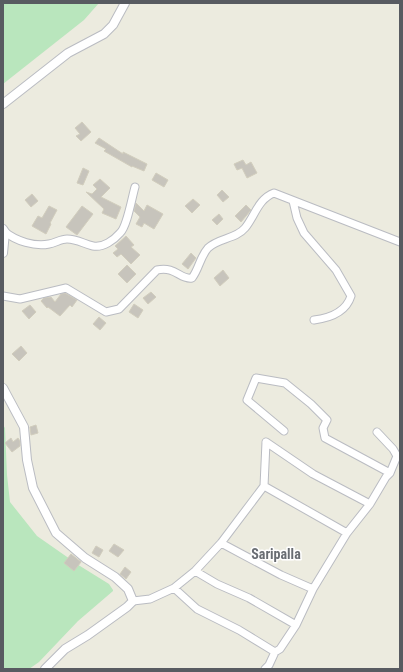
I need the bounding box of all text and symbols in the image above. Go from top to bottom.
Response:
district label: Saripalla [251,546,301,562]

